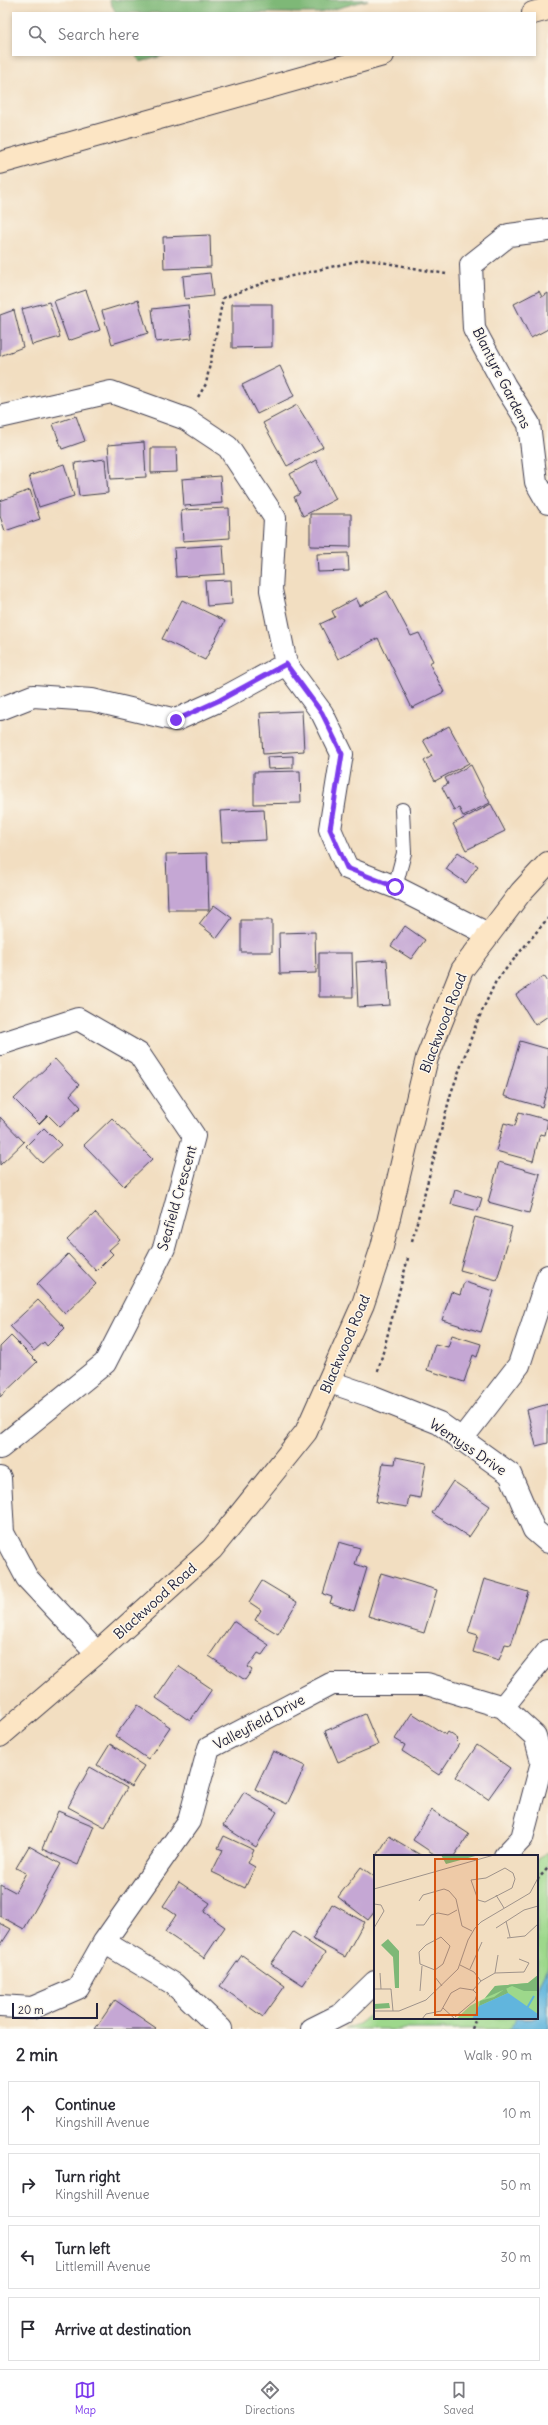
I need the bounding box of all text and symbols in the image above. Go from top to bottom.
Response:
search box [12,12,536,56]
icon: search [26,23,48,45]
text: Search here [58,25,139,44]
street label: Blantyre Gardens [469,324,535,432]
route end [167,711,185,729]
route start [386,878,404,896]
street label: Blackwood Road [416,970,470,1076]
street label: Seafield Crescent [153,1143,201,1253]
street label: Blackwood Road [316,1292,374,1396]
street label: Wemyss Drive [426,1415,510,1479]
street label: Blackwood Road [110,1559,200,1643]
street label: Valleyfield Drive [210,1690,308,1754]
inset map [374,1855,538,2019]
scale bar [12,2001,98,2020]
text: 20 m [18,2003,44,2017]
text: 2 min [16,2044,58,2066]
text: Walk · 90 m [464,2047,532,2064]
text: Continue [55,2095,116,2114]
icon: ahead [17,2102,39,2124]
text: 10 m [503,2105,531,2122]
text: Kingshill Avenue [55,2114,150,2131]
text: Turn right [55,2167,120,2186]
icon: right [17,2174,39,2196]
text: 50 m [500,2177,531,2194]
text: Kingshill Avenue [55,2186,150,2203]
text: Turn left [55,2239,110,2258]
icon: left [17,2246,39,2268]
text: 30 m [501,2249,531,2266]
text: Littlemill Avenue [55,2258,150,2275]
icon: arrive [17,2318,39,2340]
text: Arrive at destination [55,2320,191,2339]
tab: Map [74,2379,96,2417]
tab: Directions [245,2379,295,2417]
tab: Saved [443,2379,474,2417]

